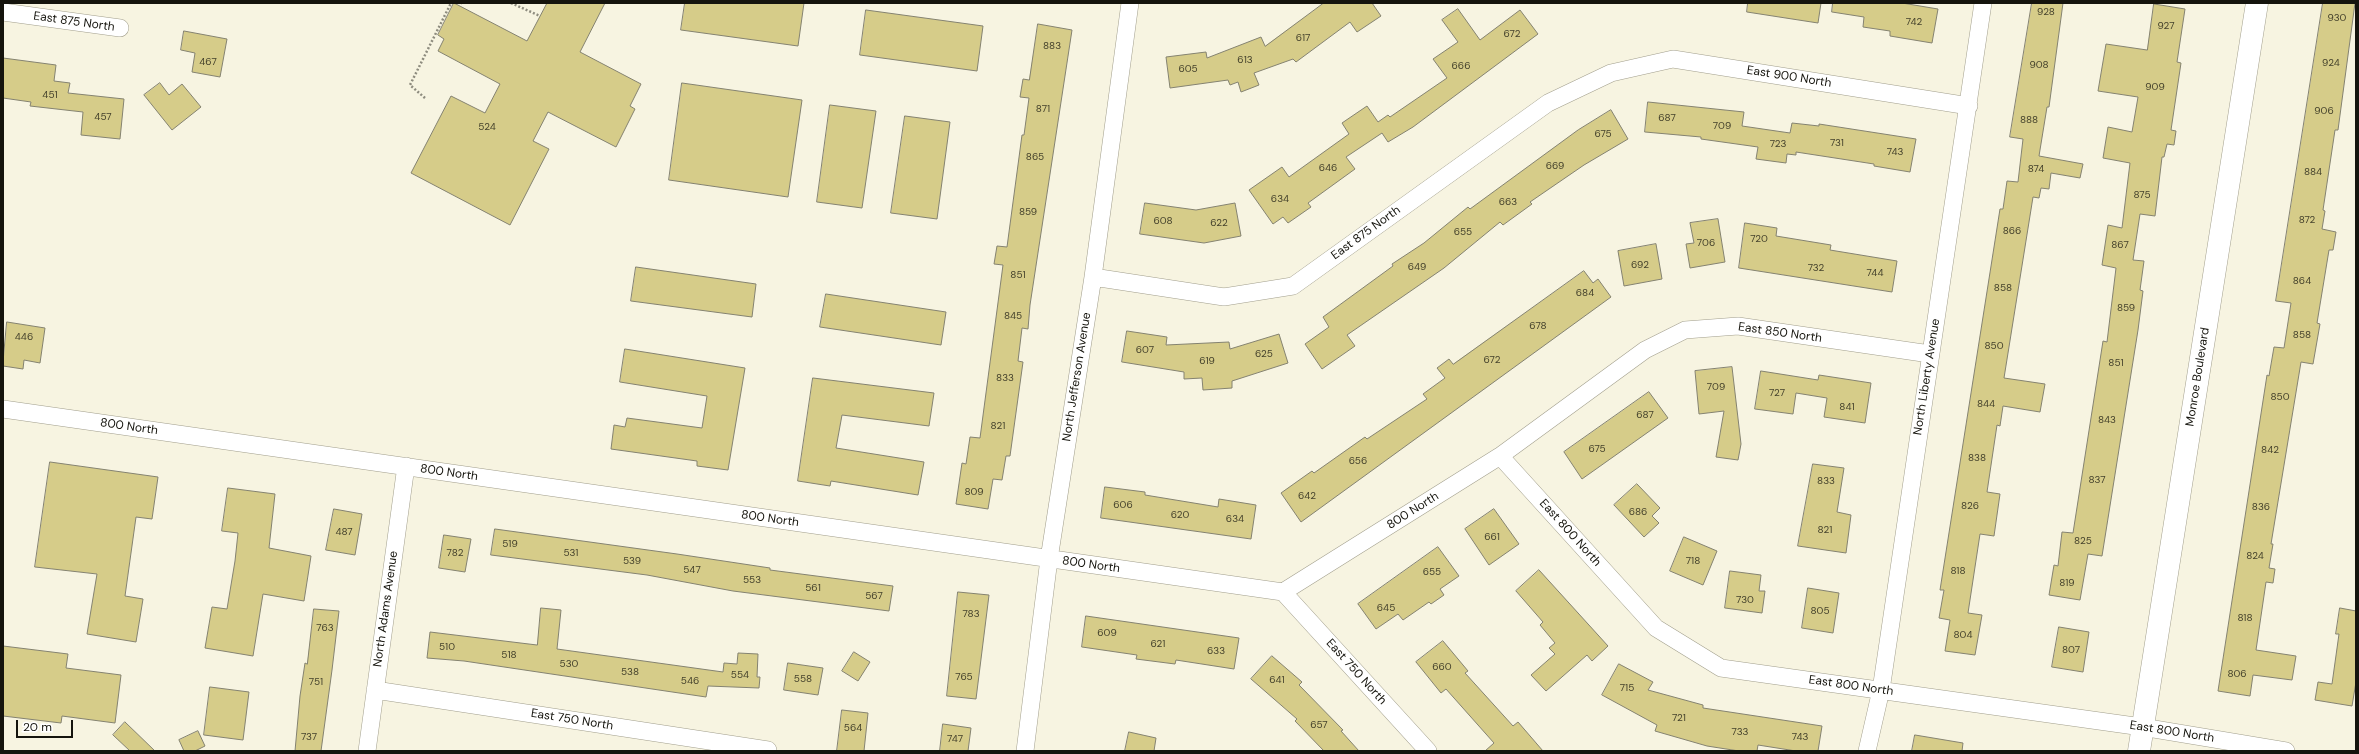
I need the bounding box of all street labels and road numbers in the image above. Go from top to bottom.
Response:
street label: East 875 North [32,9,116,35]
street label: East 900 North [1746,63,1832,91]
street label: East 875 North [1329,203,1403,263]
street label: North Jefferson Avenue [1060,311,1094,443]
street label: North Liberty Avenue [1911,318,1943,436]
street label: East 850 North [1737,320,1823,346]
street label: Monroe Boulevard [2183,326,2213,428]
street label: 800 North [99,416,159,438]
street label: 800 North [419,462,479,484]
street label: 800 North [1384,489,1442,533]
street label: East 800 North [1536,496,1604,570]
street label: 800 North [740,508,800,530]
street label: North Adams Avenue [371,550,401,668]
street label: 800 North [1061,554,1121,576]
street label: East 750 North [1323,636,1389,708]
street label: East 800 North [1808,673,1894,699]
street label: East 750 North [530,706,614,734]
street label: East 800 North [2129,718,2215,746]

